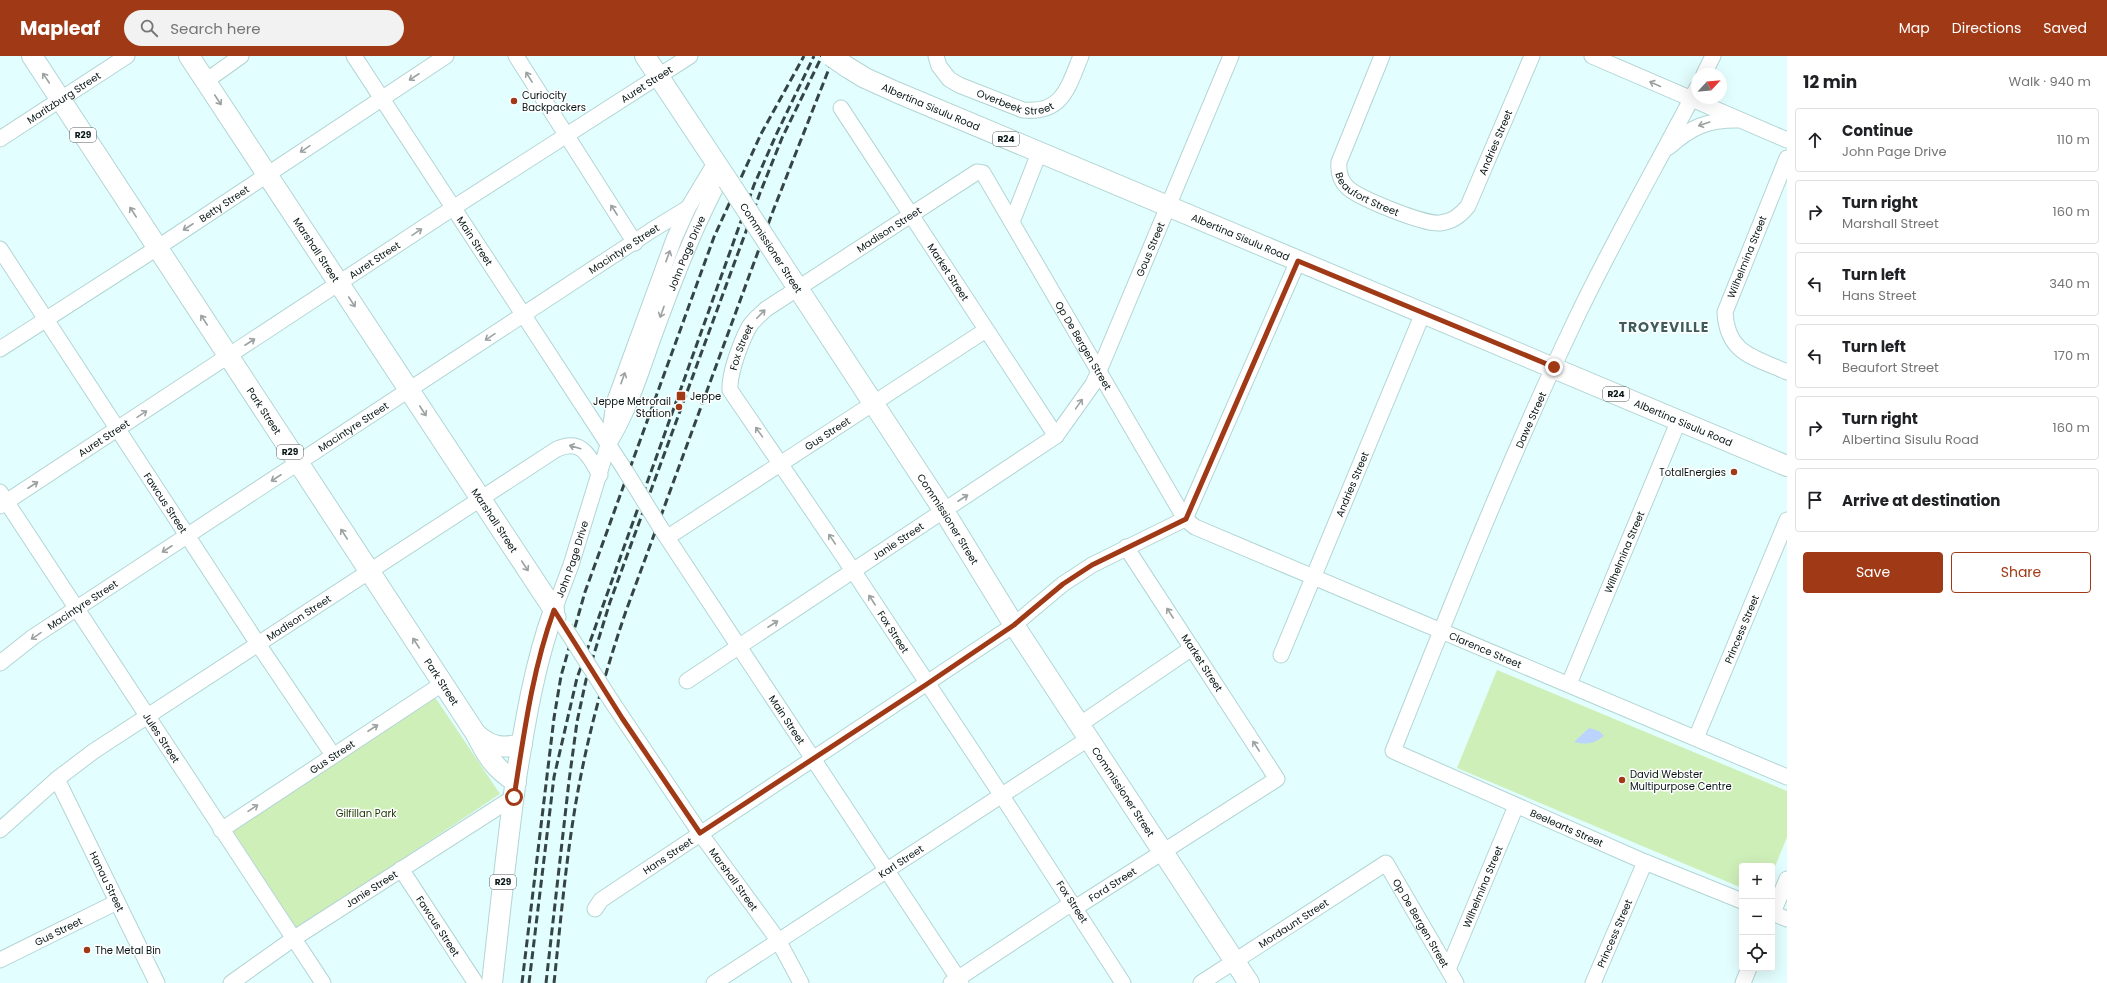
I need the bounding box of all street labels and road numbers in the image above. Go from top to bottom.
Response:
street label: Auret Street [618,62,675,106]
street label: Maritzburg Street [24,68,104,127]
street label: Albertina Sisulu Road [879,79,982,134]
street label: Overbeek Street [975,85,1057,118]
street label: Andries Street [1475,107,1516,177]
road number: R29 [70,128,96,142]
road number: R24 [993,132,1019,146]
street label: Beaufort Street [1332,170,1402,220]
street label: Betty Street [196,181,252,226]
street label: Commissioner Street [736,200,806,296]
street label: Madison Street [853,202,924,256]
street label: Albertina Sisulu Road [1189,209,1292,264]
street label: Main Street [453,213,497,269]
street label: John Page Drive [664,213,709,293]
street label: Wilhelmina Street [1724,213,1770,300]
street label: Marshall Street [290,215,344,285]
street label: Gous Street [1132,219,1168,279]
street label: Macintyre Street [586,220,662,277]
street label: Auret Street [346,237,403,282]
street label: Market Street [924,240,973,304]
street label: Op De Bergen Street [1052,298,1116,393]
street label: Fox Street [725,321,757,372]
street label: Park Street [243,384,285,437]
road number: R24 [1603,387,1629,401]
street label: Dawe Street [1512,389,1550,451]
street label: Albertina Sisulu Road [1632,395,1735,450]
street label: Macintyre Street [315,398,391,455]
street label: Gus Street [802,413,853,454]
street label: Auret Street [75,415,133,460]
road number: R29 [277,445,303,459]
street label: Andries Street [1332,449,1372,519]
street label: Fawcus Street [140,469,191,536]
street label: Commissioner Street [914,471,983,568]
street label: Marshall Street [468,485,522,556]
street label: Wilhelmina Street [1600,508,1648,595]
street label: Janie Street [869,518,927,564]
street label: John Page Drive [552,519,592,600]
street label: Macintyre Street [44,576,121,633]
street label: Madison Street [263,591,334,644]
street label: Princess Street [1720,592,1763,666]
street label: Fox Street [874,608,913,657]
street label: Clarence Street [1447,628,1524,672]
street label: Market Street [1178,631,1226,695]
street label: Park Street [421,655,463,709]
street label: Main Street [765,692,809,747]
street label: Jules Street [139,709,184,766]
street label: Gus Street [306,736,358,777]
street label: Commissioner Street [1088,744,1159,840]
street label: Beelearts Street [1528,805,1606,850]
street label: Hans Street [640,833,696,878]
street label: Karl Street [875,841,926,881]
street label: Wilhelmina Street [1459,843,1506,930]
street label: Marshall Street [706,845,762,914]
street label: Hanau Street [86,849,128,914]
street label: Ford Street [1085,863,1139,905]
street label: Janie Street [342,866,400,911]
road number: R29 [490,875,516,889]
street label: Op De Bergen Street [1389,876,1453,971]
street label: Fox Street [1053,878,1092,927]
street label: Fawcus Street [413,893,464,959]
street label: Mordaunt Street [1255,895,1332,951]
street label: Princess Street [1593,897,1636,970]
street label: Gus Street [32,913,85,949]

